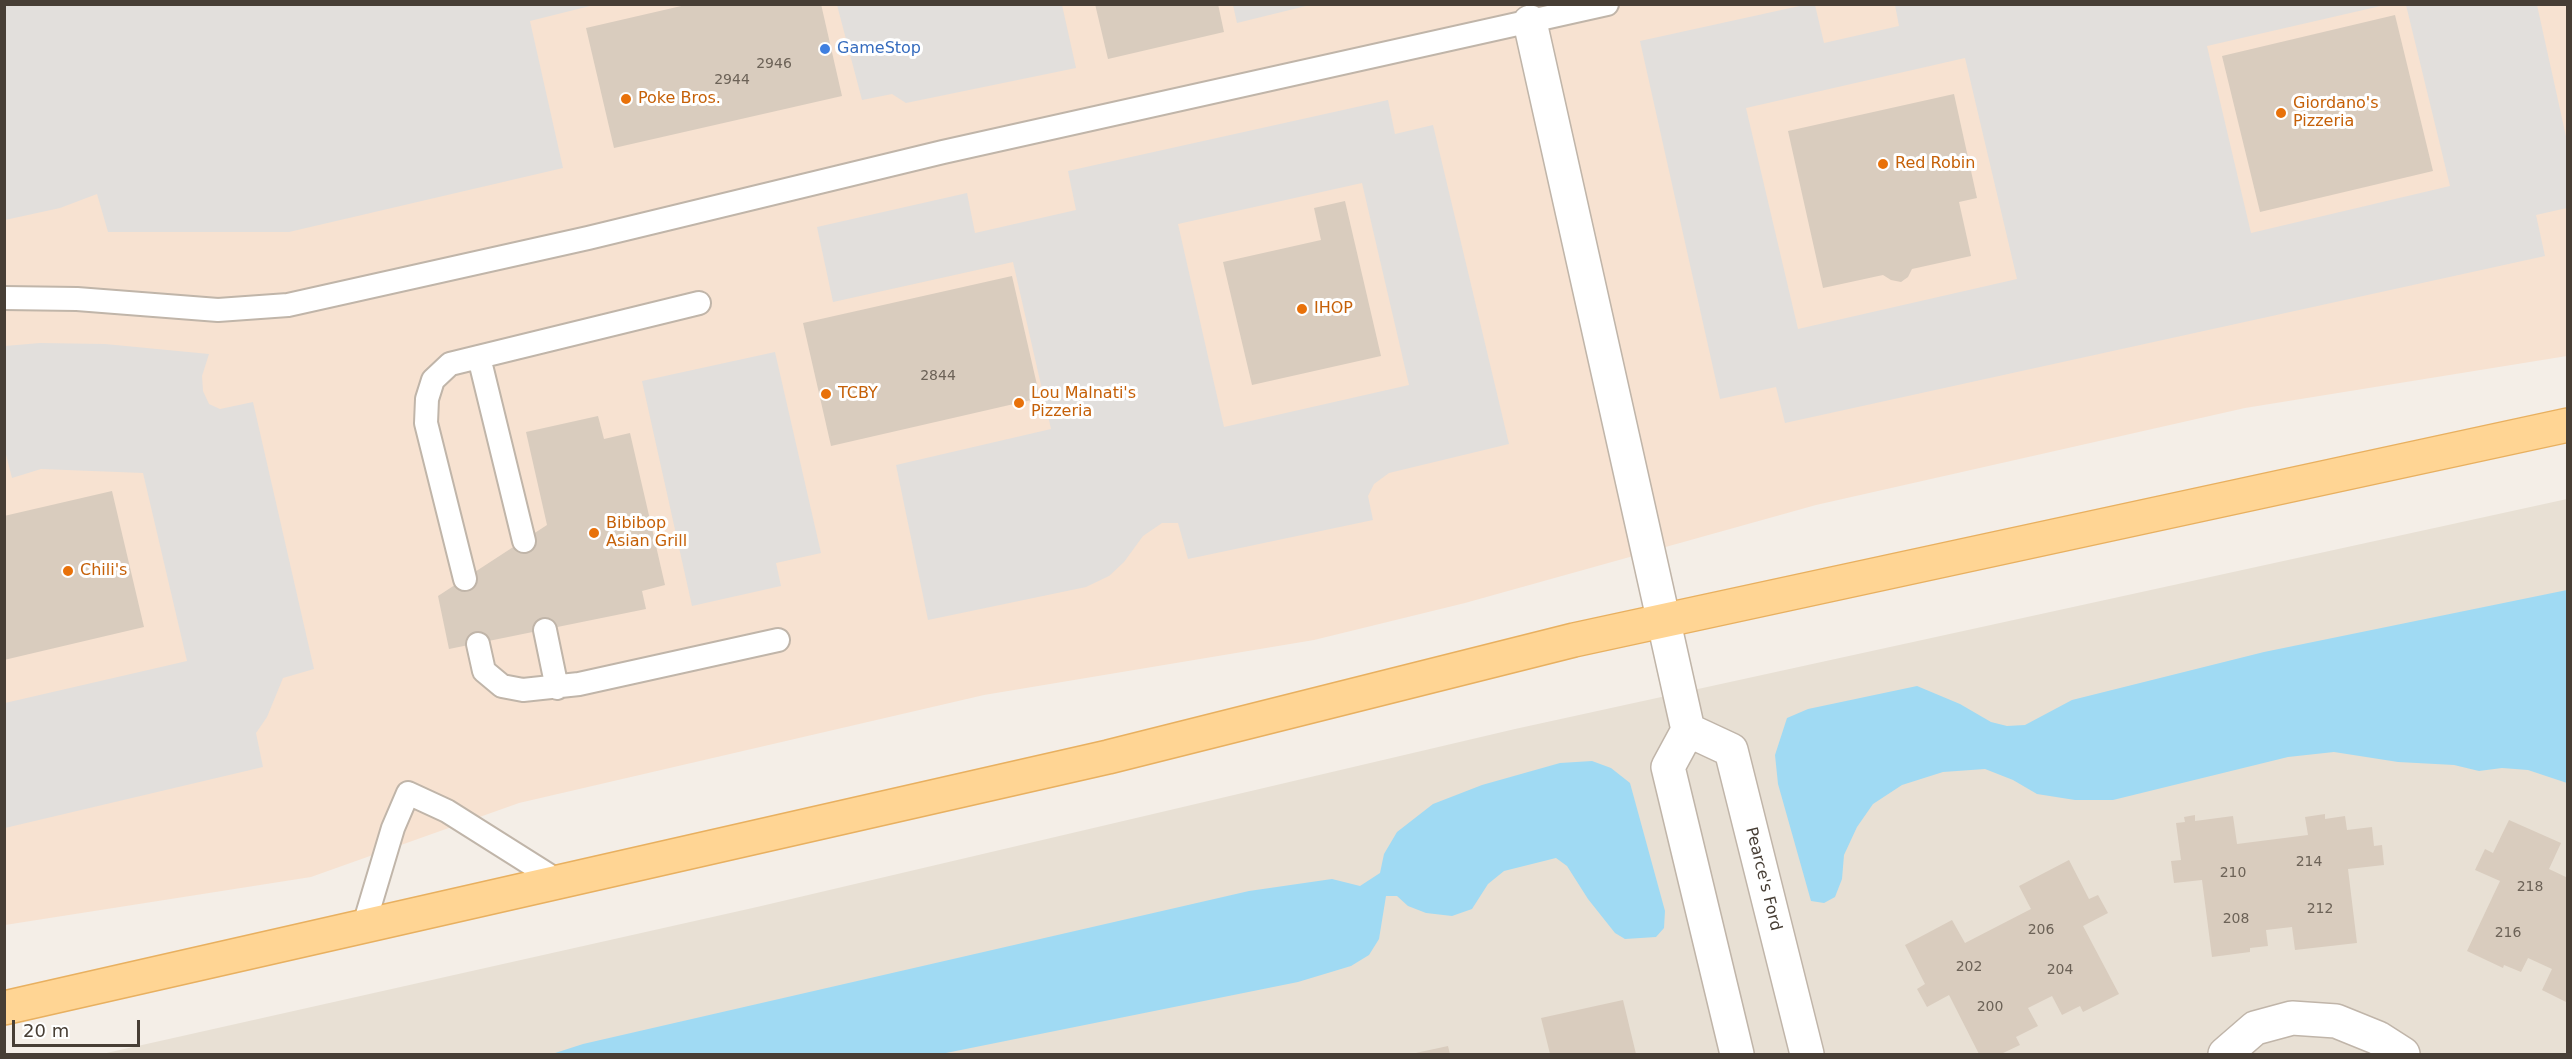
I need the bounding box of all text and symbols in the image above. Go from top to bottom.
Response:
place label: GameStop [837,39,921,59]
marker: GameStop [818,42,832,56]
house number: 2946 [756,56,792,72]
house number: 2944 [714,72,750,88]
place label: Poke Bros. [638,89,721,109]
marker: Poke Bros. [619,92,633,106]
place label: Giordano's Pizzeria [2293,94,2379,132]
marker: Giordano's Pizzeria [2274,106,2288,120]
place label: Red Robin [1895,154,1975,174]
marker: Red Robin [1876,157,1890,171]
place label: IHOP [1314,299,1353,319]
marker: IHOP [1295,302,1309,316]
house number: 2844 [920,368,956,384]
place label: TCBY [838,384,878,404]
place label: Lou Malnati's Pizzeria [1031,384,1136,422]
marker: TCBY [819,387,833,401]
marker: Lou Malnati's Pizzeria [1012,396,1026,410]
place label: Bibibop Asian Grill [606,514,687,552]
marker: Bibibop Asian Grill [587,526,601,540]
place label: Chili's [80,561,127,581]
marker: Chili's [61,564,75,578]
street label: Pearce's Ford [1741,825,1785,933]
house number: 214 [2296,854,2322,870]
house number: 210 [2220,865,2246,881]
house number: 218 [2517,879,2543,895]
house number: 212 [2307,901,2333,917]
house number: 208 [2223,911,2249,927]
house number: 206 [2028,922,2054,938]
house number: 216 [2495,925,2521,941]
house number: 202 [1956,959,1982,975]
house number: 204 [2047,962,2073,978]
house number: 200 [1977,999,2003,1015]
scale bar [15,1008,142,1046]
text: 20 m [23,1020,69,1041]

